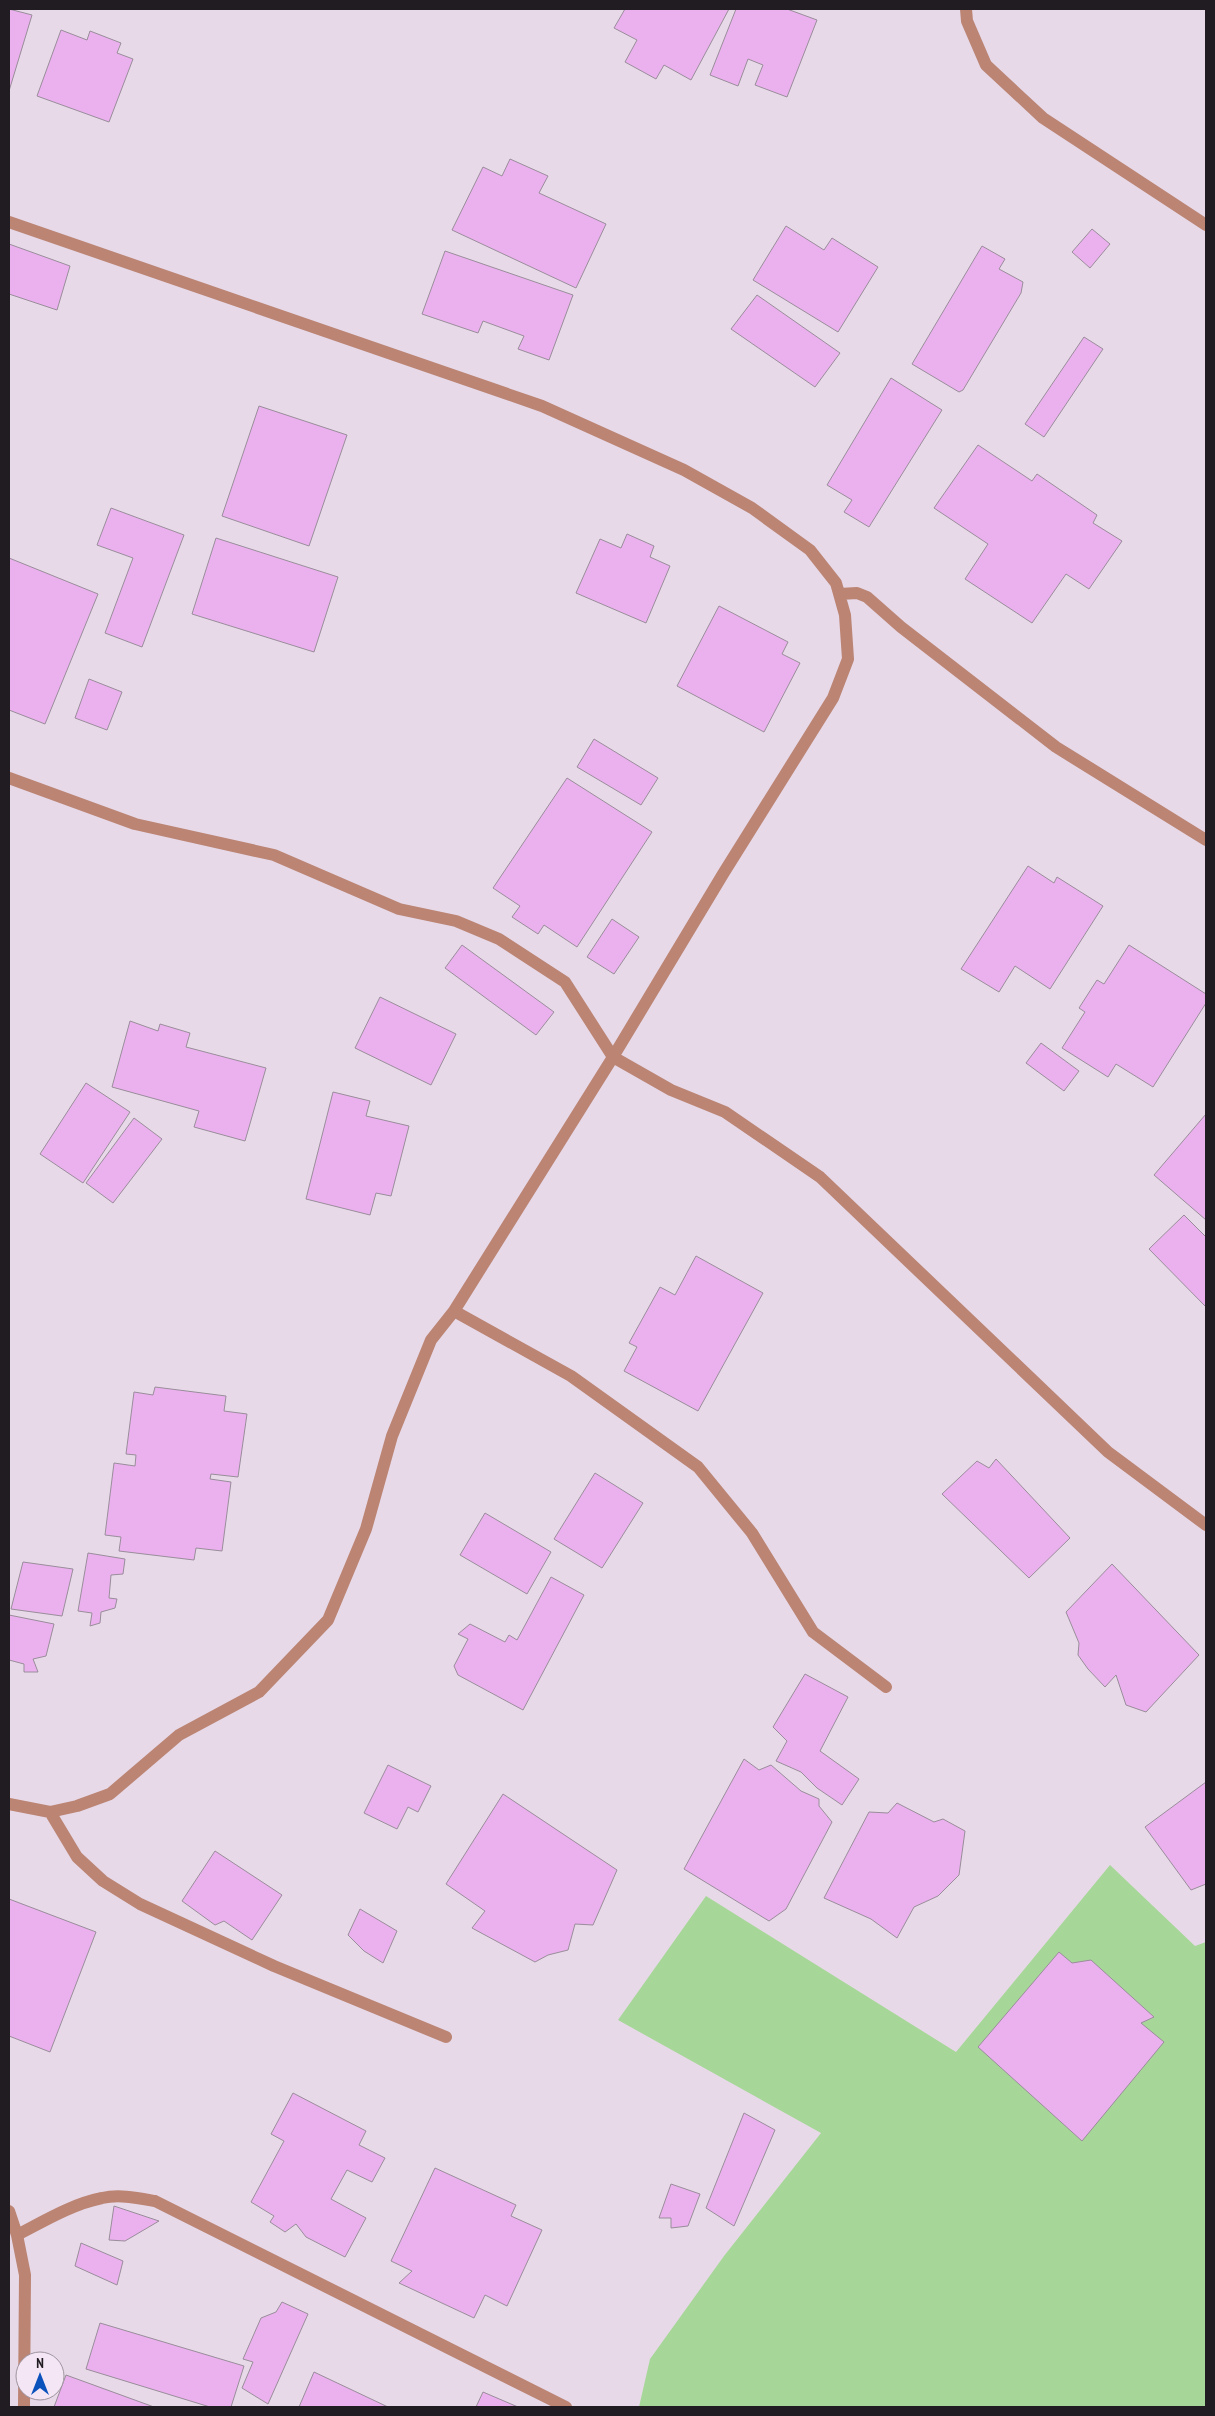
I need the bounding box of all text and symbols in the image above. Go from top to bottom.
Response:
north arrow [15,2351,65,2401]
text: N [36,2354,44,2372]

